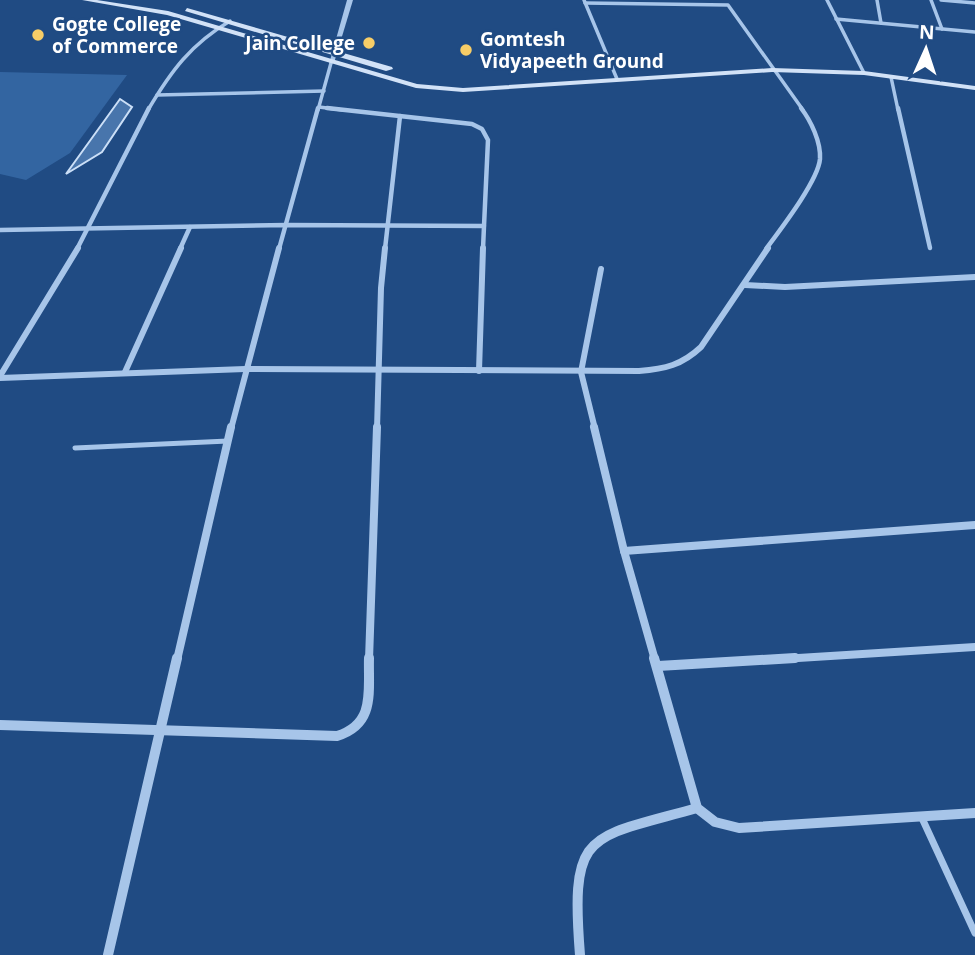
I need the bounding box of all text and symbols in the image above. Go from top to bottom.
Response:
place label: Gogte College of Commerce [52,11,181,59]
north arrow [891,14,961,84]
text: N [918,19,935,45]
place label: Gomtesh Vidyapeeth Ground [480,26,664,74]
marker: Gogte College of Commerce [30,27,46,43]
place label: Jain College [243,30,355,56]
marker: Jain College [361,35,377,51]
marker: Gomtesh Vidyapeeth Ground [458,42,474,58]

